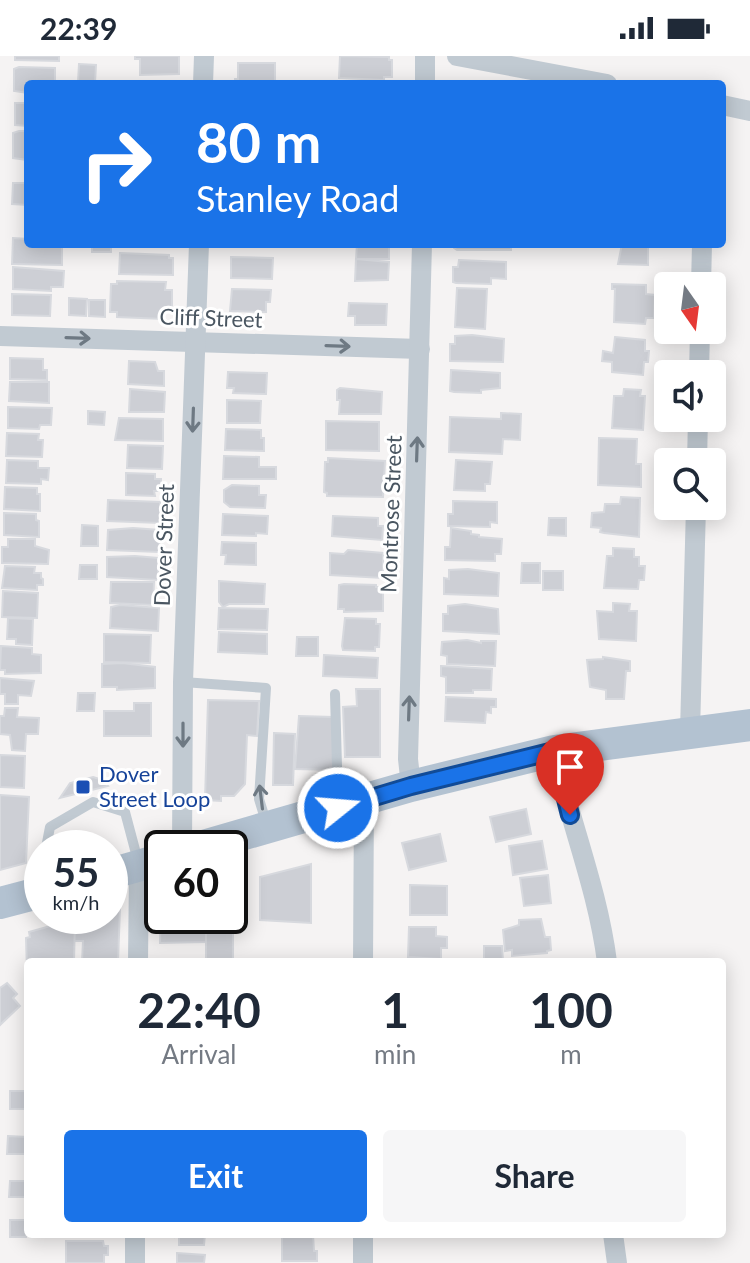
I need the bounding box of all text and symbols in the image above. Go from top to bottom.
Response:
text: 22:39 [40,10,117,46]
text: 80 m [196,108,321,175]
icon: right [64,112,168,216]
text: Stanley Road [196,176,399,220]
north arrow [654,272,726,344]
map controls [654,272,726,520]
street label: Cliff Street [159,302,263,333]
one-way arrow [64,331,91,346]
one-way arrow [324,339,351,354]
button: sound [654,360,726,432]
one-way arrow [185,406,200,433]
street label: Montrose Street [374,435,407,593]
one-way arrow [410,436,425,463]
button: search [654,448,726,520]
street label: Dover Street [148,483,179,607]
one-way arrow [402,695,417,722]
one-way arrow [175,721,190,748]
pin [536,733,604,815]
icon: arrive [548,745,592,789]
place label: Dover Street Loop [99,760,210,812]
position arrow [296,766,380,850]
marker: Dover Street Loop [74,778,92,796]
one-way arrow [253,784,268,811]
speed limit sign: 60 [144,830,248,934]
text: 55 [53,848,99,896]
text: km/h [53,890,99,914]
text: 22:40 [137,981,261,1038]
text: 1 [381,981,409,1038]
text: 100 [529,981,613,1038]
text: Arrival [162,1038,236,1070]
text: min [374,1038,416,1070]
text: m [560,1038,582,1070]
button: Exit [64,1130,367,1222]
button: Share [383,1130,686,1222]

